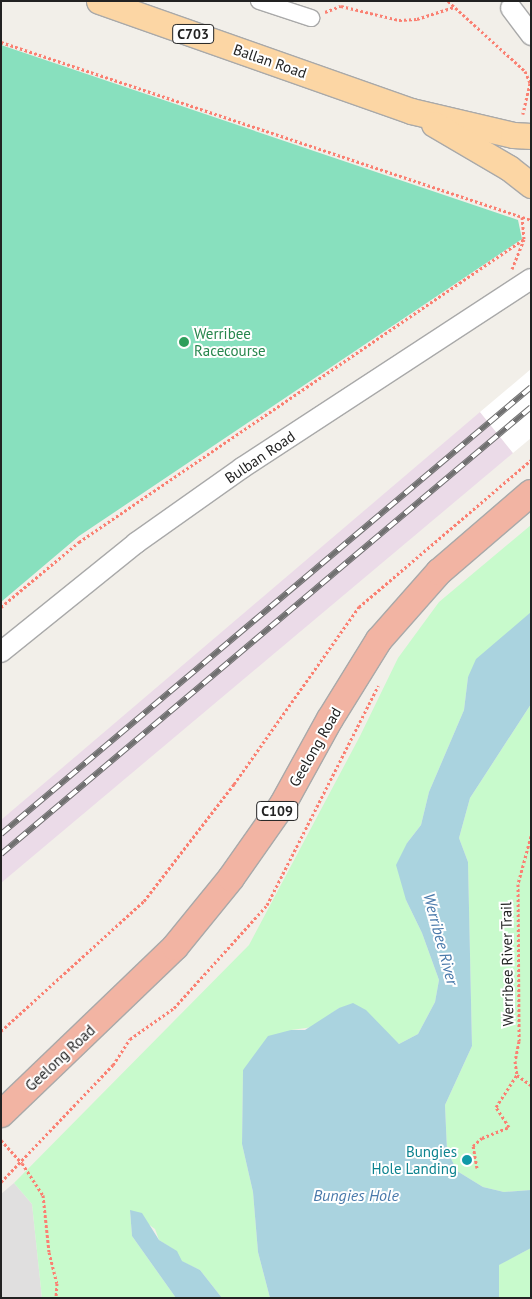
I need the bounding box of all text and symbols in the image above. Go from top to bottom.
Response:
road number: C703 [172,22,214,46]
street label: Ballan Road [231,40,309,82]
place label: Werribee Racecourse [194,324,266,359]
marker: Werribee Racecourse [178,336,190,348]
street label: Bulban Road [222,427,298,487]
street label: Geelong Road [285,704,345,790]
road number: C109 [256,799,298,822]
water label: Werribee River [420,891,462,987]
street label: Werribee River Trail [497,901,517,1027]
street label: Geelong Road [21,1021,99,1095]
place label: Bungies Hole Landing [371,1142,457,1177]
marker: Bungies Hole Landing [461,1154,473,1166]
water label: Bungies Hole [313,1185,399,1205]

